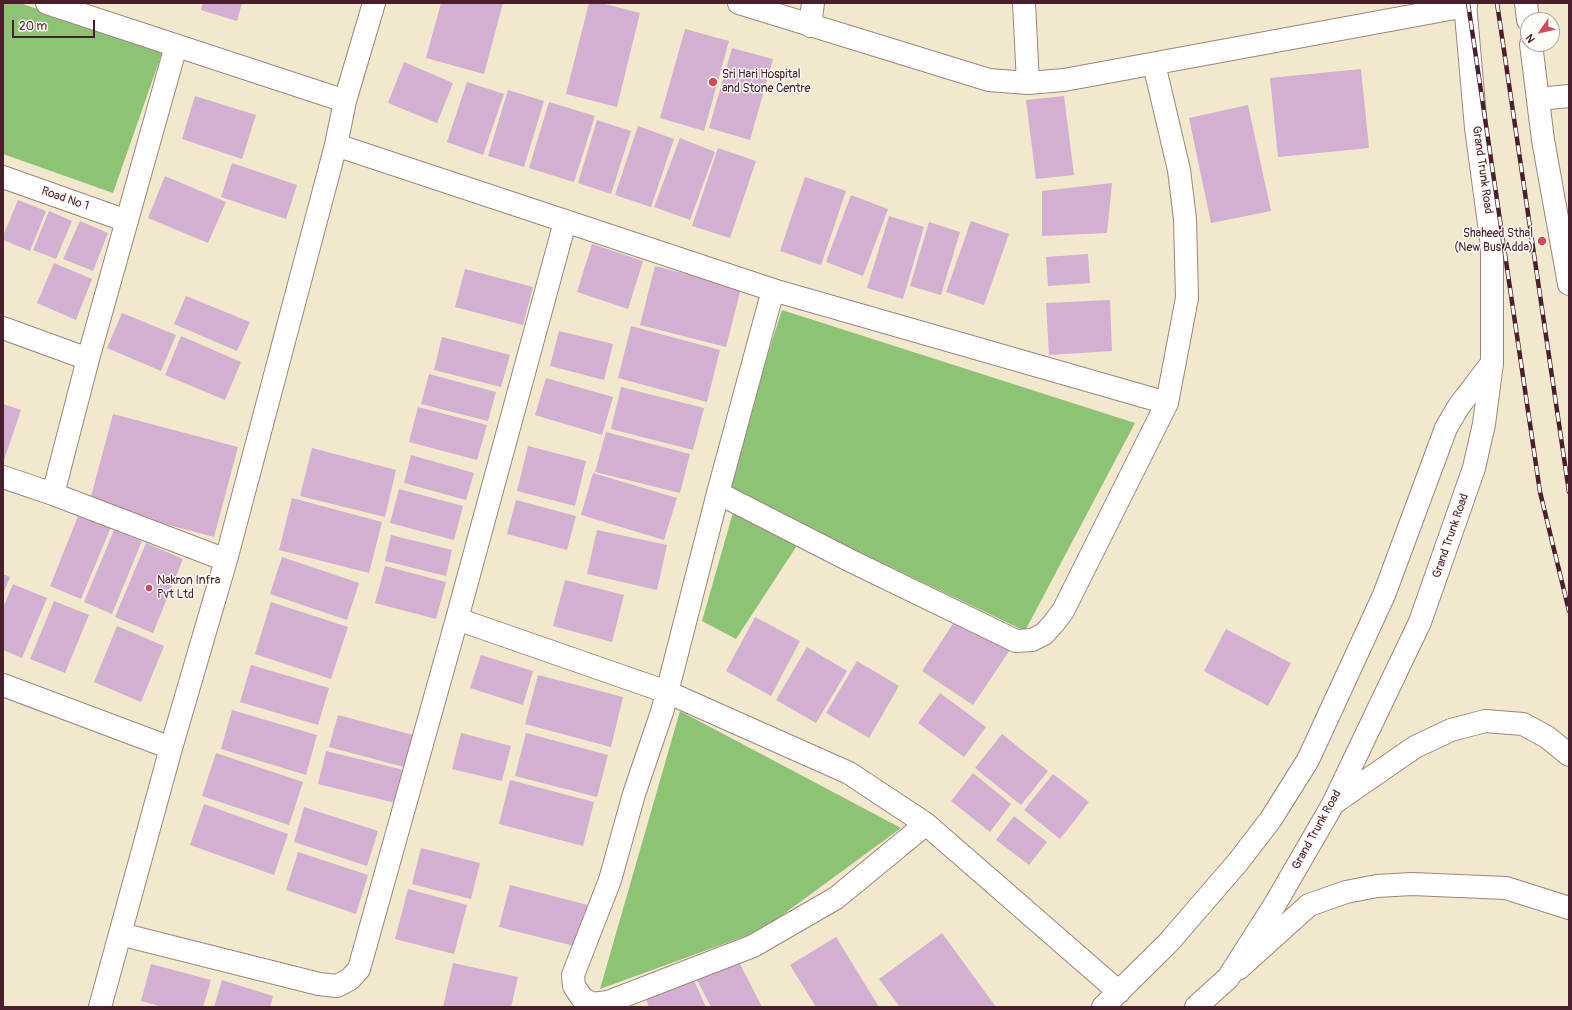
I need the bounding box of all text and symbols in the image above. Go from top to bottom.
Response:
scale bar [14,12,97,38]
north arrow [1520,12,1560,52]
text: 20 m [19,19,47,34]
text: N [1523,32,1538,45]
place label: Sri Hari Hospital and Stone Centre [722,68,811,96]
marker: Sri Hari Hospital and Stone Centre [707,76,719,88]
street label: Grand Trunk Road [1469,125,1495,215]
street label: Road No 1 [39,184,91,214]
place label: Shaheed Sthal (New Bus Adda) [1454,227,1533,255]
marker: Shaheed Sthal (New Bus Adda) [1536,235,1548,247]
street label: Grand Trunk Road [1430,492,1472,580]
place label: Nakron Infra Pvt Ltd [157,574,220,602]
marker: Nakron Infra Pvt Ltd [144,583,154,593]
street label: Grand Trunk Road [1289,788,1345,872]

